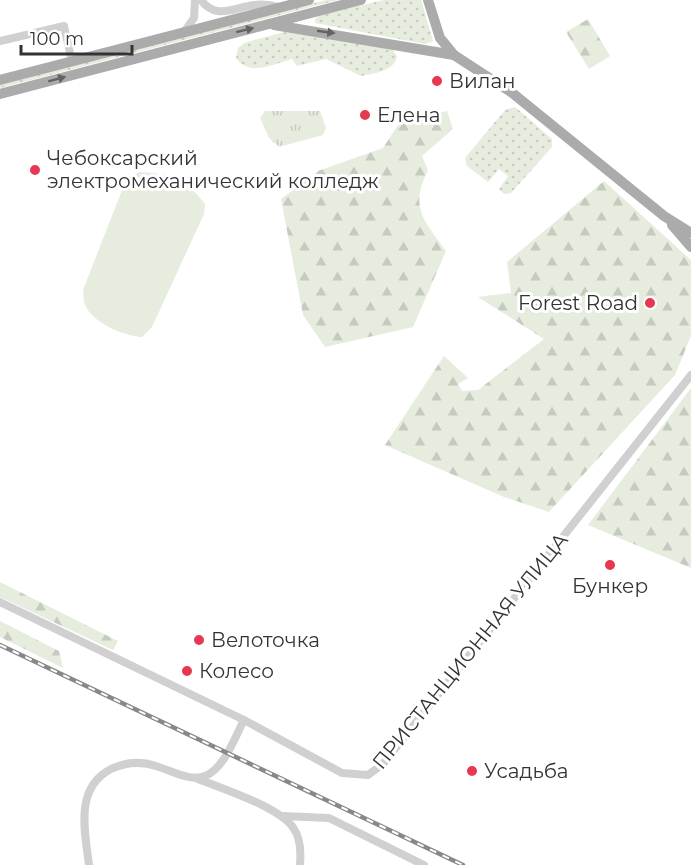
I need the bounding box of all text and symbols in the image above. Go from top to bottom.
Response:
scale bar [21,18,132,56]
one-way arrow [236,25,254,34]
text: 100 m [30,28,84,50]
one-way arrow [317,28,336,37]
place label: Вилан [449,69,516,93]
one-way arrow [47,73,66,83]
marker: Вилан [430,74,444,88]
place label: Елена [377,103,440,127]
marker: Елена [358,108,372,122]
place label: Чебоксарский электромеханический колледж [47,146,379,193]
marker: Чебоксарский электромеханический колледж [28,163,42,177]
place label: Forest Road [518,291,638,315]
marker: Forest Road [643,296,657,310]
street label: ПРИСТАНЦИОННАЯ УЛИЦА [367,528,573,774]
marker: Бункер [603,558,617,572]
place label: Бункер [572,574,648,598]
place label: Велоточка [211,628,320,652]
marker: Велоточка [192,633,206,647]
place label: Колесо [199,659,274,683]
marker: Колесо [180,664,194,678]
place label: Усадьба [484,759,568,783]
marker: Усадьба [465,764,479,778]

